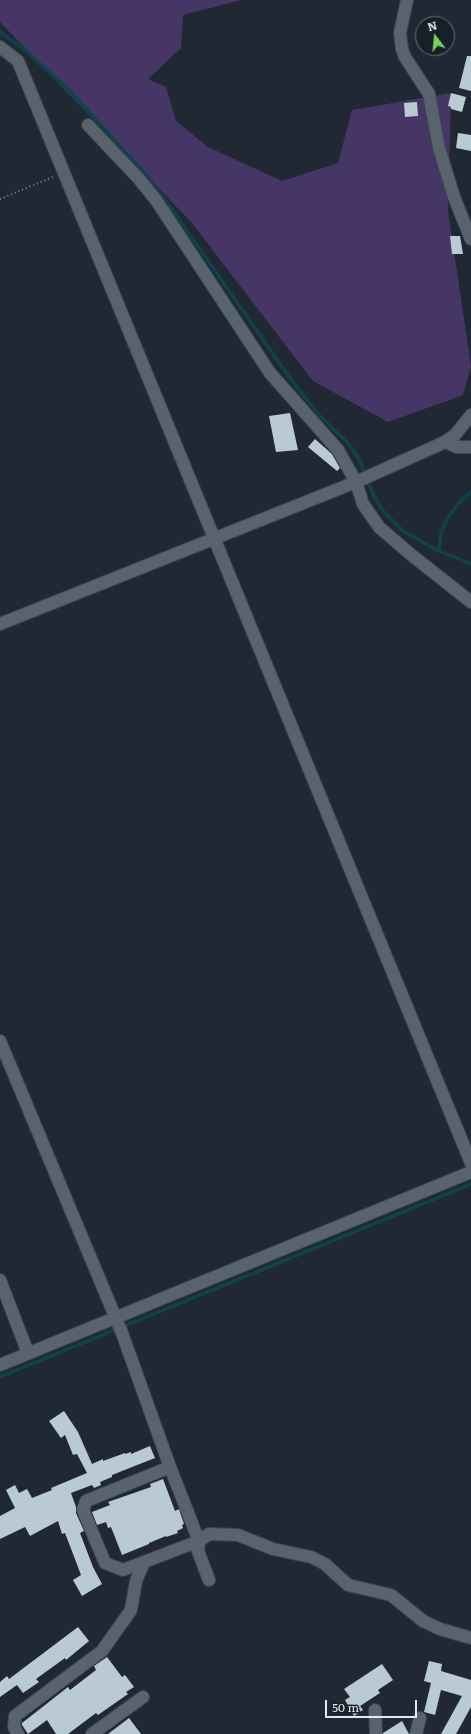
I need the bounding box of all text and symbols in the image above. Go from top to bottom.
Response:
north arrow [415,16,455,56]
text: N [425,16,439,34]
scale bar [327,1692,419,1718]
text: 50 m [332,1698,359,1716]

